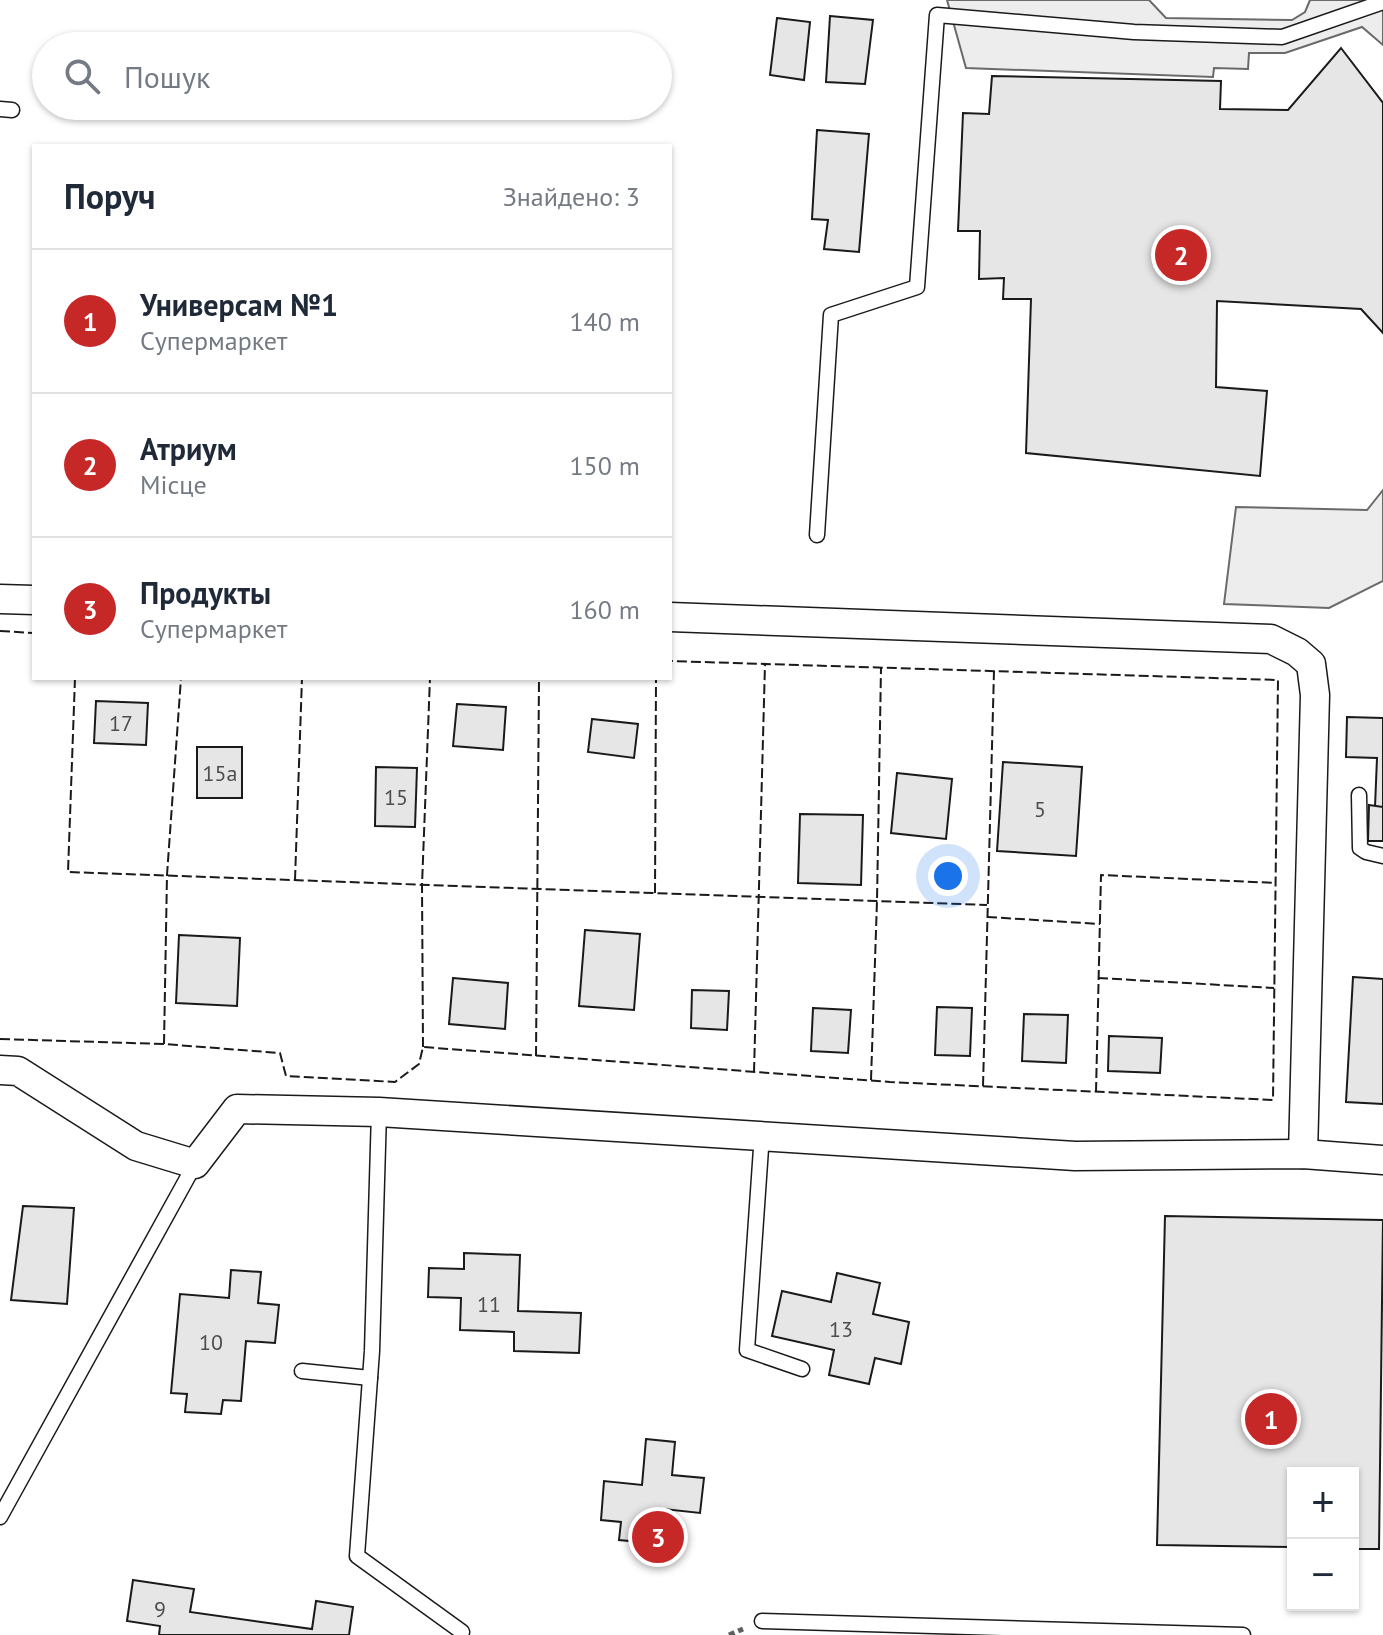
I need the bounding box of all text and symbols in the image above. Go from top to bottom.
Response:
search box [32,32,672,120]
icon: search [60,54,104,98]
text: Пошук [124,57,210,96]
text: Поруч [64,174,155,218]
text: Знайдено: 3 [503,180,640,213]
pin: 2 [1155,225,1207,285]
text: Универсам №1 [140,285,338,324]
text: 1 [83,305,97,338]
text: 140 m [569,305,640,338]
text: Супермаркет [140,324,287,357]
text: Атриум [140,429,237,468]
text: 2 [83,449,97,482]
text: 150 m [569,449,640,482]
text: Місце [140,468,207,501]
text: Продукты [140,573,271,612]
text: 3 [83,593,97,626]
text: 160 m [569,593,640,626]
text: Супермаркет [140,612,287,645]
house number: 17 [109,709,133,737]
house number: 15а [203,759,237,787]
house number: 15 [384,783,408,811]
house number: 5 [1034,795,1046,823]
your location [928,856,968,896]
house number: 11 [477,1290,501,1318]
house number: 13 [829,1315,853,1343]
house number: 10 [199,1328,223,1356]
pin: 1 [1245,1389,1297,1449]
map controls [1287,1467,1359,1611]
button: + [1287,1467,1359,1539]
pin: 3 [632,1507,684,1567]
button: − [1287,1539,1359,1611]
house number: 9 [154,1595,166,1623]

